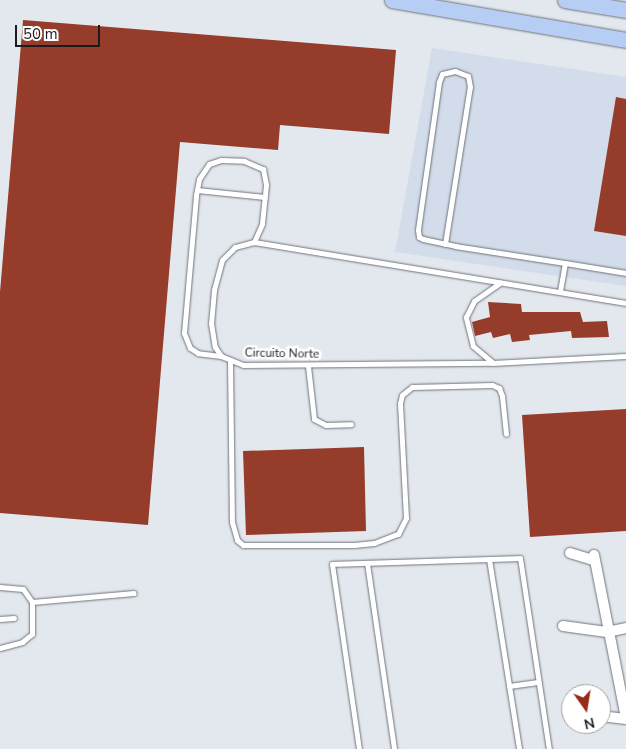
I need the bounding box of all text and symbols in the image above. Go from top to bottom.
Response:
scale bar [18,15,102,47]
text: 50 m [23,24,58,44]
street label: Circuito Norte [245,346,319,362]
north arrow [561,684,611,734]
text: N [582,713,597,734]

